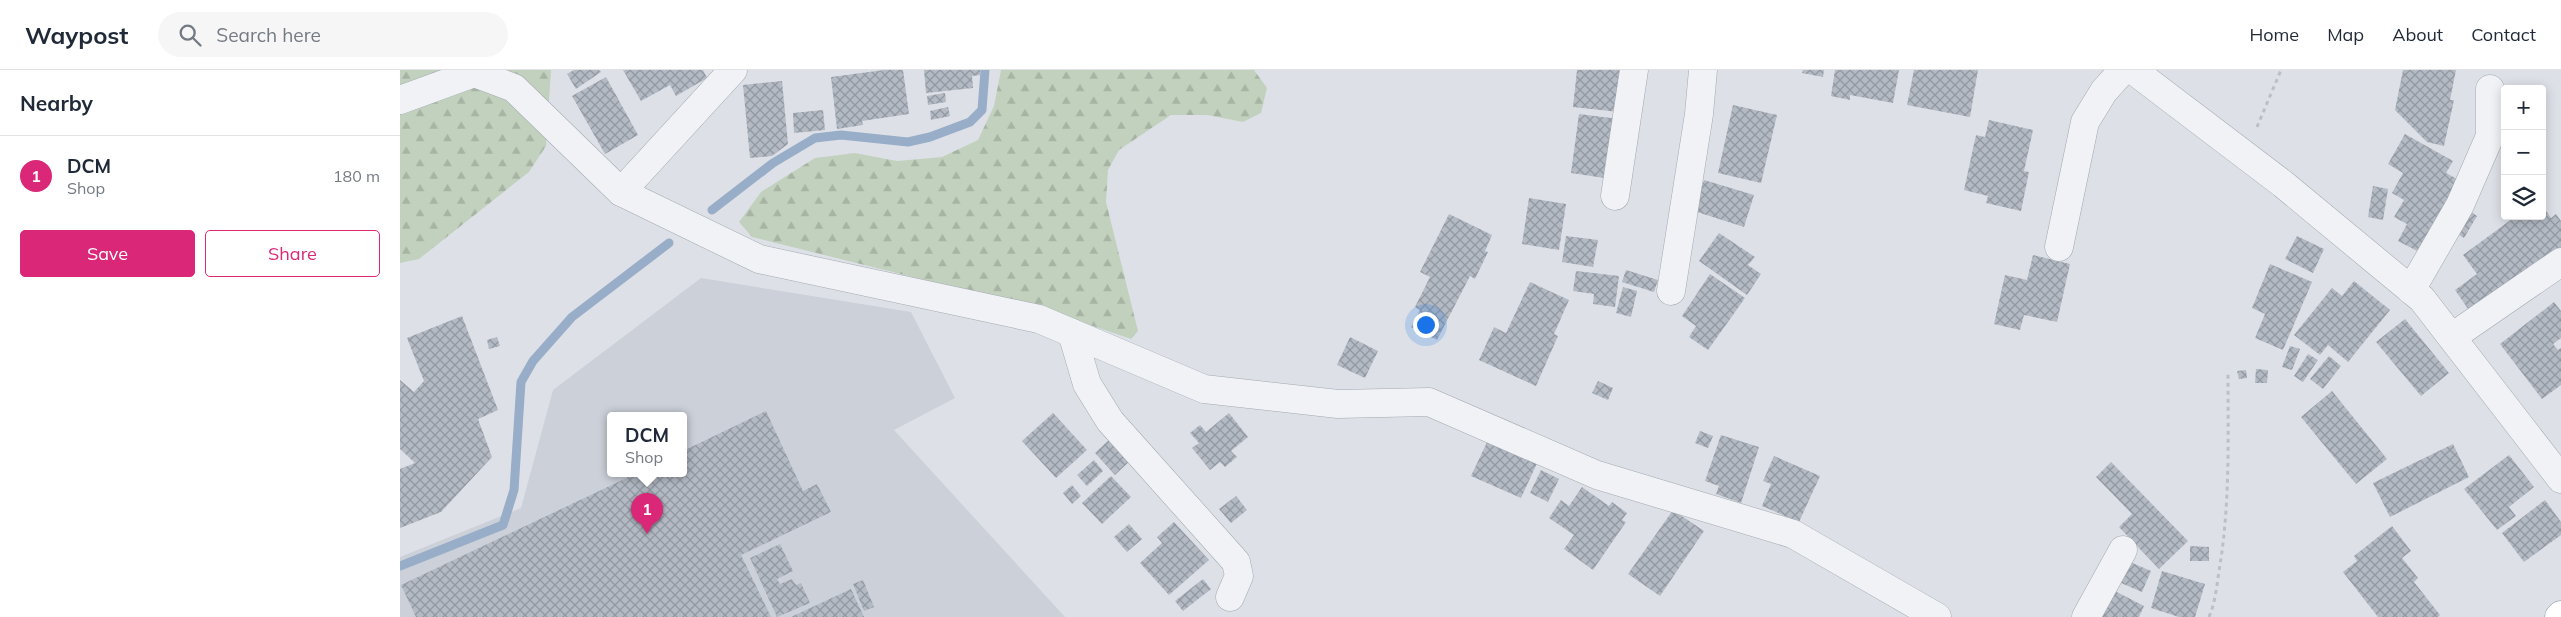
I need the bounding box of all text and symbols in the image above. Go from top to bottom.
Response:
search box [158,12,508,57]
text: Waypost [25,20,128,50]
icon: search [176,21,204,49]
text: Search here [216,23,321,47]
text: Home [2249,23,2299,46]
text: Map [2327,23,2364,46]
text: About [2392,23,2443,46]
text: Contact [2471,23,2536,46]
map controls [2501,85,2546,220]
button: + [2501,85,2546,130]
text: Nearby [20,90,93,116]
button: − [2501,130,2546,175]
text: DCM [67,154,111,178]
text: 1 [31,166,41,186]
text: 180 m [333,166,380,186]
button: layers [2501,175,2546,220]
text: Shop [67,178,105,198]
button: Save [20,230,195,277]
button: Share [205,230,380,277]
your location [1413,312,1439,338]
popup [607,412,687,477]
text: DCM [625,423,669,447]
text: Shop [625,447,663,467]
pin: 1 [631,493,663,534]

